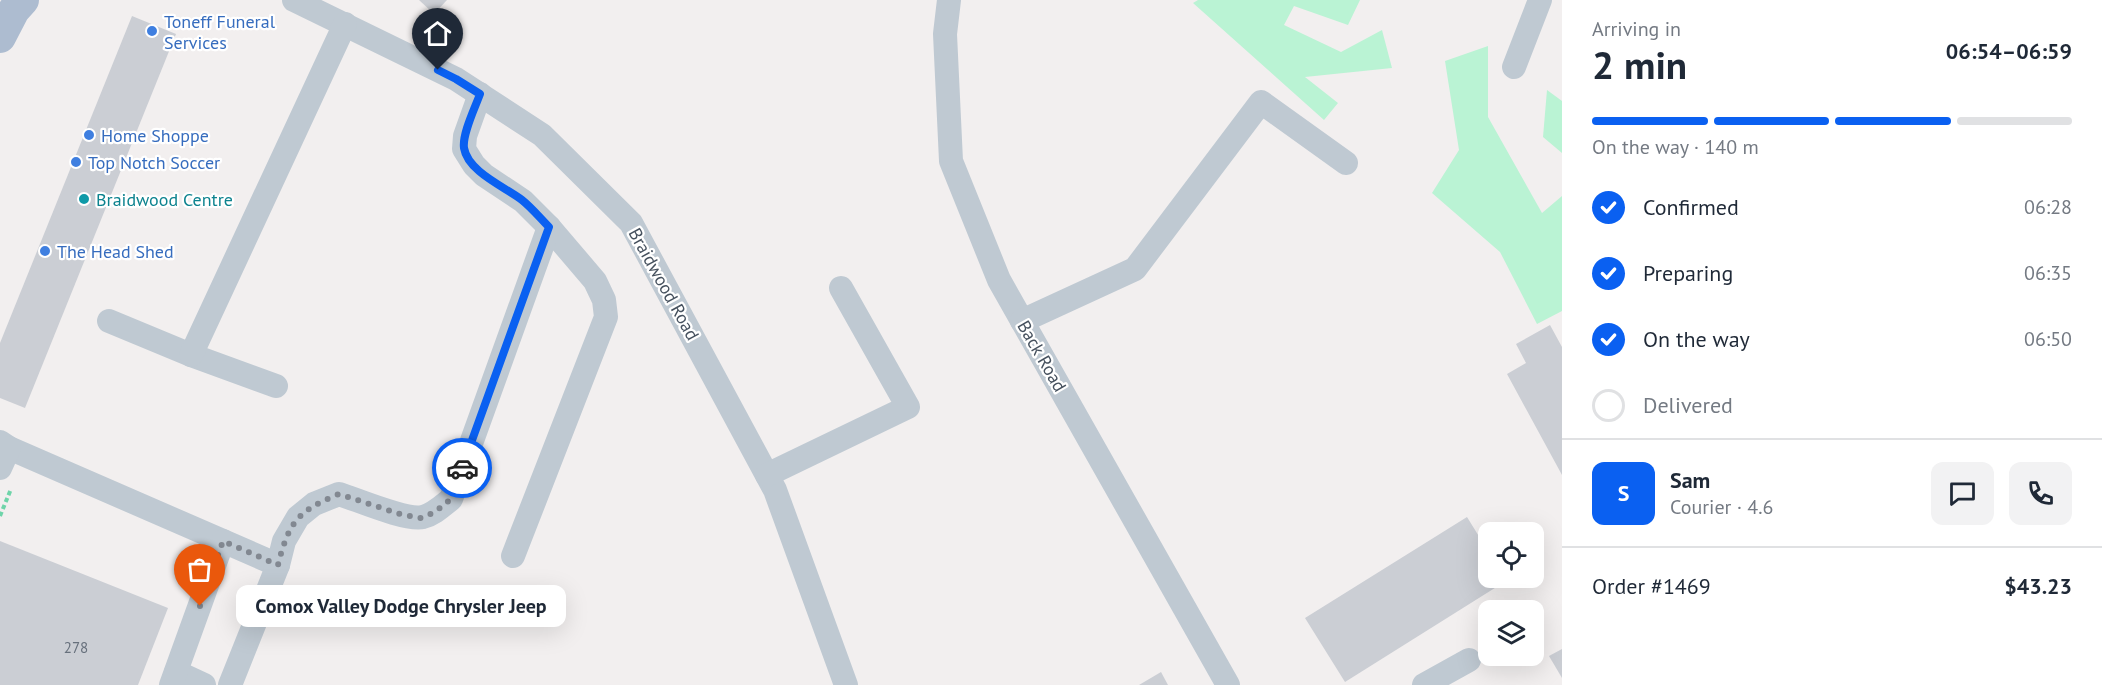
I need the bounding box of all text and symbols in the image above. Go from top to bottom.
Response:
pin [412,8,463,70]
place label: Toneff Funeral Services [164,10,276,54]
text: Arriving in [1592,16,1681,42]
icon: home [421,17,454,50]
marker: Toneff Funeral Services [145,24,159,38]
text: 06:54–06:59 [1946,37,2072,65]
text: 2 min [1592,39,1687,90]
place label: Home Shoppe [101,124,209,147]
marker: Home Shoppe [82,128,96,142]
text: On the way · 140 m [1592,134,1759,160]
place label: Top Notch Soccer [88,151,220,174]
marker: Top Notch Soccer [69,155,83,169]
place label: Braidwood Centre [96,188,233,211]
icon: check [1592,191,1625,224]
marker: Braidwood Centre [77,192,91,206]
text: Confirmed [1643,193,1739,221]
text: 06:28 [2024,194,2072,220]
street label: Braidwood Road [624,224,704,344]
place label: The Head Shed [57,240,174,263]
marker: The Head Shed [38,244,52,258]
icon: check [1592,257,1625,290]
text: Preparing [1643,259,1733,287]
text: 06:35 [2024,260,2072,286]
street label: Back Road [1012,316,1072,396]
icon: check [1592,323,1625,356]
text: On the way [1643,325,1750,353]
text: 06:50 [2024,326,2072,352]
text: Delivered [1643,391,1733,419]
courier [432,438,492,498]
icon: car [446,452,479,485]
button: chat [1931,462,1994,525]
button: phone [2009,462,2072,525]
text: Sam [1670,466,1710,494]
text: S [1618,479,1629,507]
text: Courier · 4.6 [1670,494,1773,520]
map controls [1478,522,1544,666]
button: locate [1478,522,1544,588]
pin [174,544,225,606]
icon: bag [183,553,216,586]
text: Order #1469 [1592,572,1711,600]
text: $43.23 [2004,572,2072,600]
callout: Comox Valley Dodge Chrysler Jeep [236,585,566,627]
text: Comox Valley Dodge Chrysler Jeep [255,593,547,619]
button: layers [1478,600,1544,666]
house number: 278 [64,638,88,657]

